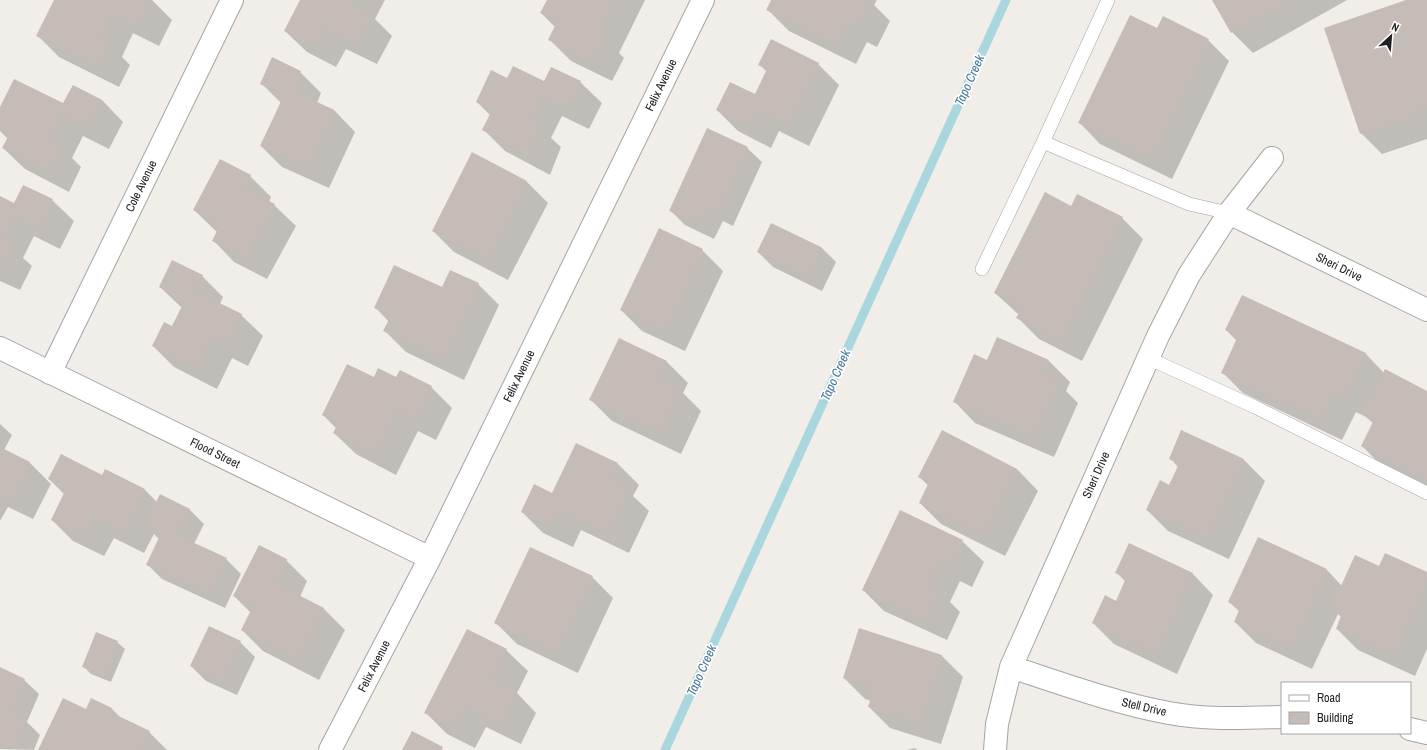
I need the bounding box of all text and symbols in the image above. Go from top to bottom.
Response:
north arrow [1371,16,1411,56]
text: N [1389,19,1401,35]
water label: Tapo Creek [951,51,989,108]
street label: Felix Avenue [641,56,681,114]
street label: Cole Avenue [122,157,160,215]
street label: Sheri Drive [1313,249,1365,285]
water label: Tapo Creek [817,346,855,403]
street label: Felix Avenue [499,347,539,405]
street label: Flood Street [187,434,243,472]
street label: Sheri Drive [1079,449,1113,501]
street label: Felix Avenue [354,637,394,695]
water label: Tapo Creek [683,641,721,698]
legend [1281,682,1411,734]
text: Road [1317,690,1341,706]
street label: Stell Drive [1120,694,1168,720]
text: Building [1317,710,1354,726]

